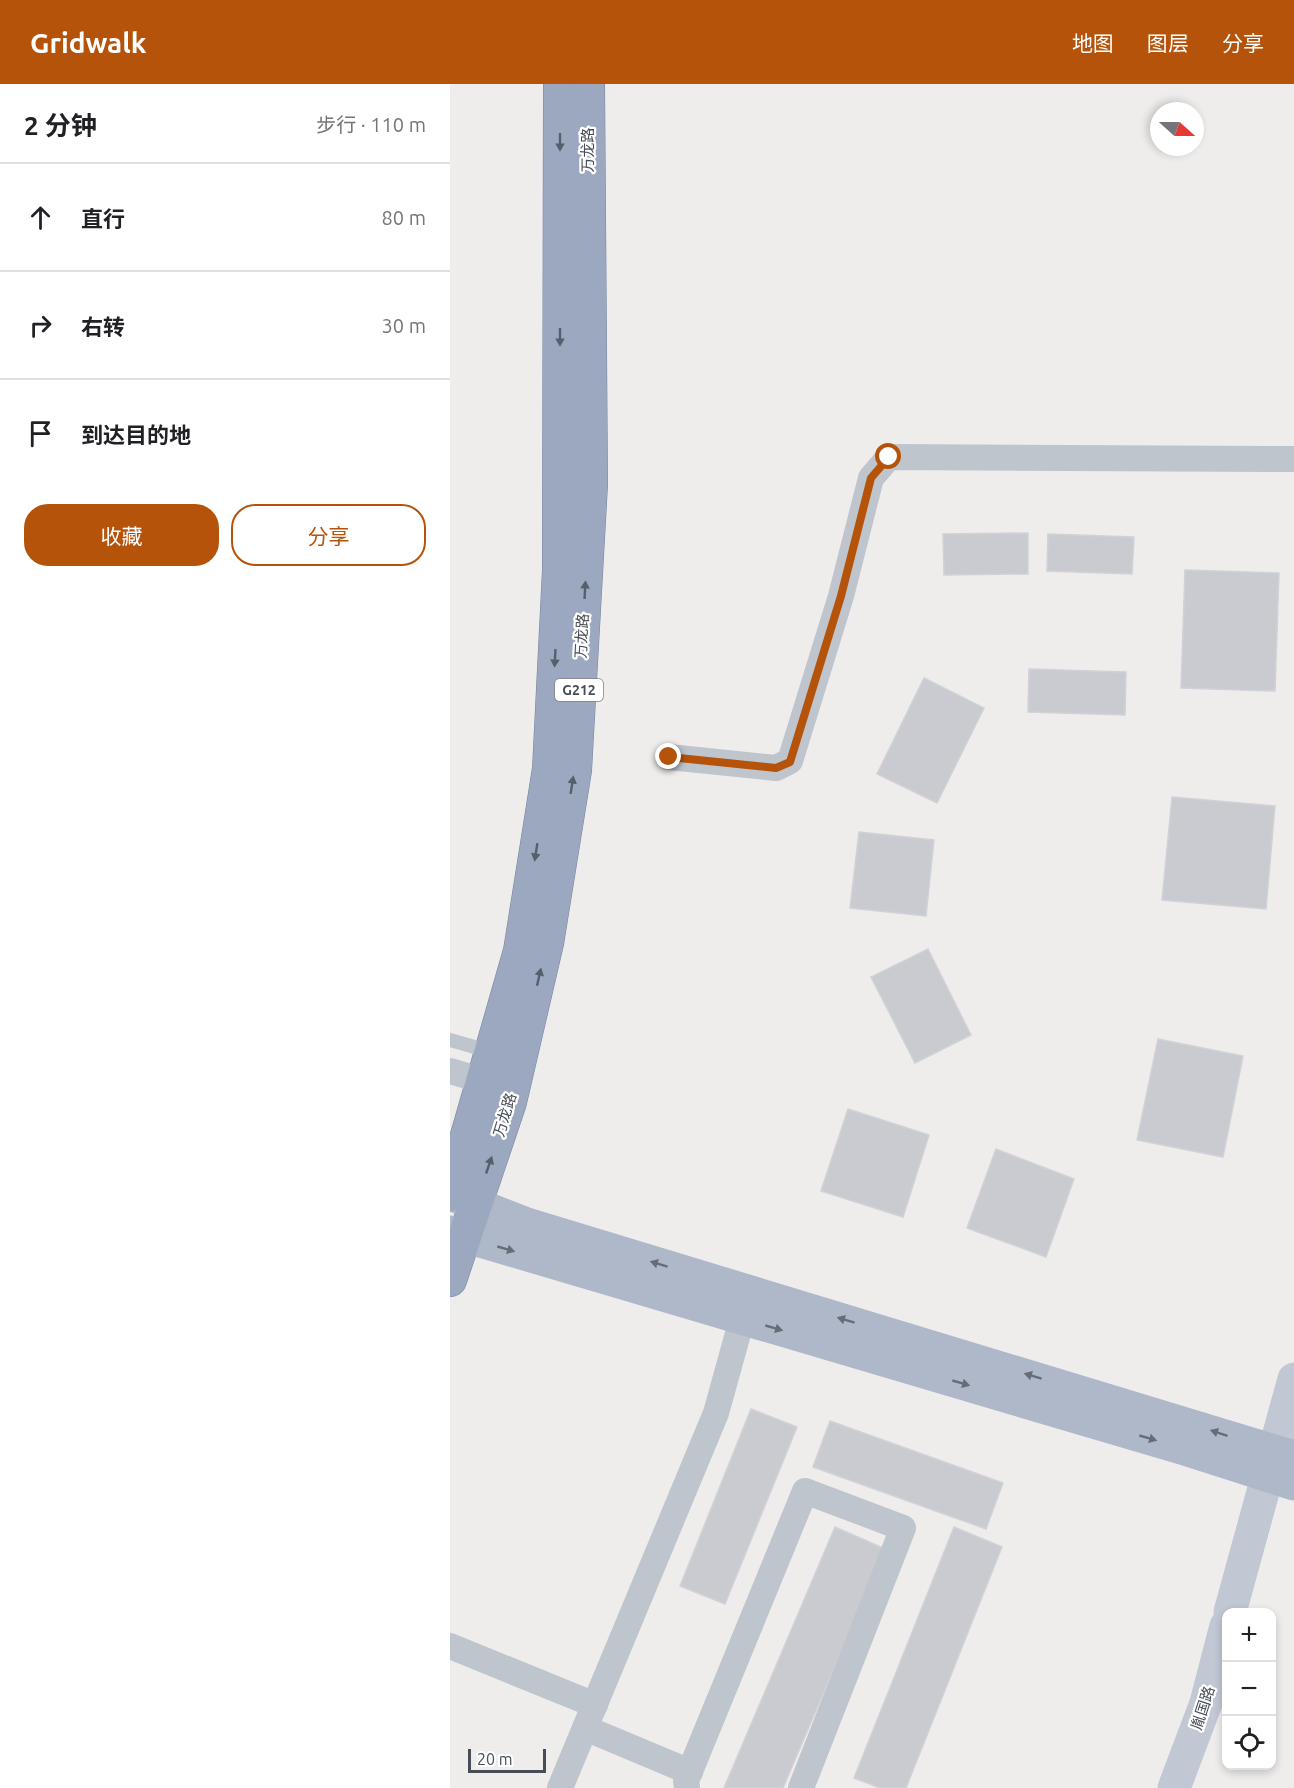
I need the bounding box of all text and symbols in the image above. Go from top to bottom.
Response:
text: Gridwalk [30,27,147,58]
text: 地图 [1072,31,1114,55]
text: 图层 [1147,31,1189,55]
text: 分享 [1222,31,1264,55]
north arrow [1150,102,1204,156]
text: 2 分钟 [24,111,97,140]
text: 步行 · 110 m [316,113,426,136]
street label: 万龙路 [579,127,596,173]
one-way arrow [555,133,565,152]
icon: ahead [24,201,57,234]
text: 直行 [81,206,125,231]
text: 80 m [382,206,426,229]
icon: right [24,309,57,342]
text: 右转 [81,314,125,339]
text: 30 m [382,314,426,337]
one-way arrow [555,328,565,347]
icon: arrive [24,417,57,450]
text: 到达目的地 [81,422,191,447]
route start [875,443,901,469]
button: 收藏 [24,504,219,566]
button: 分享 [231,504,426,566]
one-way arrow [580,581,590,600]
street label: 万龙路 [572,613,591,659]
one-way arrow [550,649,559,668]
road number: G212 [555,679,603,701]
route end [655,743,681,769]
one-way arrow [568,775,577,794]
one-way arrow [531,843,540,862]
one-way arrow [535,968,545,986]
street label: 万龙路 [490,1091,519,1139]
one-way arrow [485,1156,494,1174]
one-way arrow [497,1245,515,1254]
one-way arrow [650,1258,668,1268]
one-way arrow [837,1315,855,1324]
one-way arrow [765,1324,783,1333]
one-way arrow [1024,1371,1042,1380]
one-way arrow [952,1379,970,1388]
one-way arrow [1210,1428,1228,1437]
one-way arrow [1139,1434,1157,1443]
map controls [1222,1608,1276,1770]
button: + [1222,1608,1276,1662]
button: − [1222,1662,1276,1716]
street label: 胤国路 [1187,1684,1218,1732]
button: locate [1222,1716,1276,1770]
scale bar [468,1746,546,1774]
text: 20 m [477,1750,513,1768]

